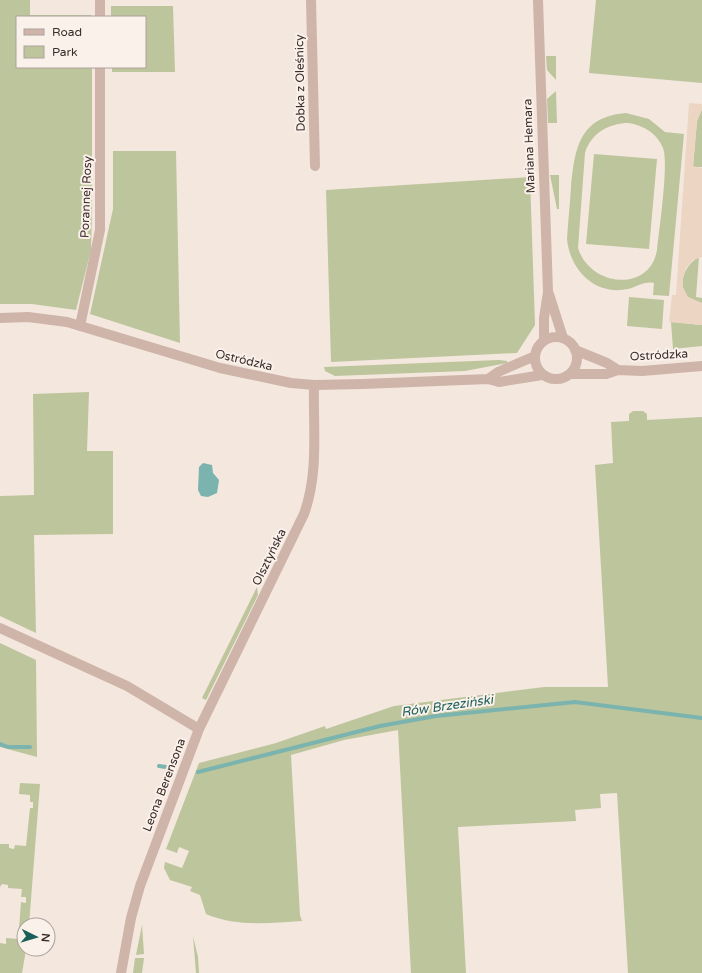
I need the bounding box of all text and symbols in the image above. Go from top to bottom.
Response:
legend [16,16,146,68]
text: Road [52,25,82,39]
street label: Dobka z Oleśnicy [292,34,308,132]
text: Park [52,45,78,59]
street label: Mariana Hemara [520,98,538,194]
street label: Porannej Rosy [78,155,94,238]
street label: Ostródzka [629,346,689,364]
street label: Ostródzka [214,347,274,373]
street label: Olsztyńska [249,526,289,588]
water label: Rów Brzeziński [400,691,496,720]
street label: Leona Berensona [140,736,188,834]
north arrow [16,917,56,957]
text: N [39,933,52,943]

